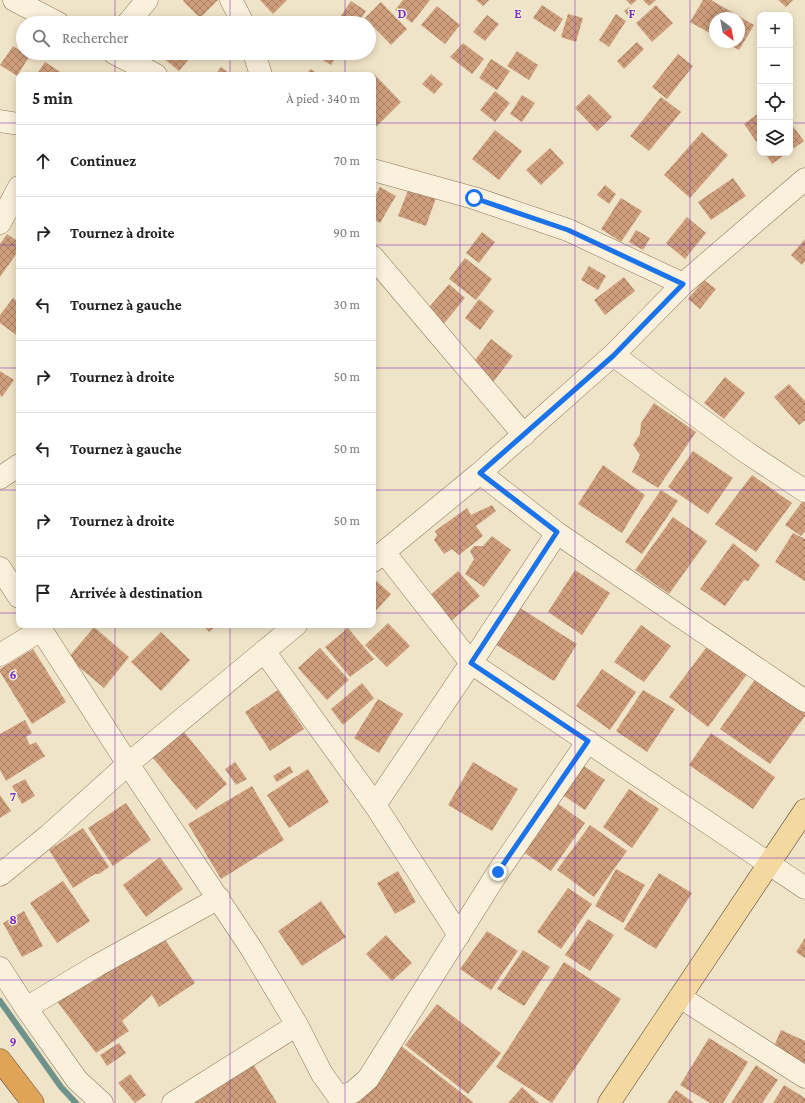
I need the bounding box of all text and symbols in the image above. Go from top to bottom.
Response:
text: D [398,6,407,21]
text: E [514,6,522,21]
text: F [629,6,636,21]
north arrow [709,12,745,48]
map controls [757,12,793,156]
button: + [757,12,793,48]
search box [16,16,376,60]
icon: search [30,27,52,49]
text: Rechercher [62,30,129,46]
button: − [757,48,793,84]
button: locate [757,84,793,120]
text: 5 min [32,89,73,108]
text: À pied · 340 m [286,91,360,106]
button: layers [757,120,793,156]
icon: ahead [32,150,54,172]
text: Continuez [70,153,136,169]
text: 70 m [334,153,360,168]
route start [465,189,483,207]
icon: right [32,222,54,244]
text: Tournez à droite [70,225,174,241]
text: 90 m [333,225,360,240]
icon: left [32,294,54,316]
text: Tournez à gauche [70,297,182,313]
text: 30 m [334,297,360,312]
icon: right [32,366,54,388]
text: Tournez à droite [70,369,174,385]
text: 50 m [334,369,360,384]
icon: left [32,438,54,460]
text: Tournez à gauche [70,441,182,457]
text: 50 m [334,441,360,456]
icon: right [32,510,54,532]
text: Tournez à droite [70,513,174,529]
text: 50 m [334,513,360,528]
icon: arrive [32,582,54,604]
text: Arrivée à destination [70,585,203,601]
text: 6 [9,667,17,682]
text: 7 [10,789,16,804]
route end [489,863,507,881]
text: 8 [9,912,17,927]
text: 9 [9,1034,17,1049]

